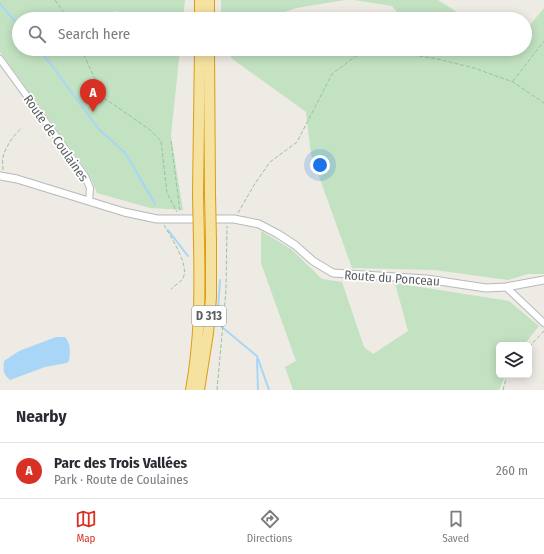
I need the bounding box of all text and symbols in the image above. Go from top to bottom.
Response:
search box [12,12,532,56]
icon: search [26,23,48,45]
text: Search here [58,25,130,43]
pin: A [80,79,106,112]
street label: Route de Coulaines [21,92,92,185]
your location [310,155,330,175]
street label: Route du Ponceau [344,267,440,289]
road number: D 313 [192,306,226,326]
map controls [496,342,532,378]
button: layers [496,342,532,378]
text: Nearby [16,406,67,427]
text: Parc des Trois Vallées [54,454,187,472]
text: A [25,463,33,478]
text: 260 m [496,463,528,478]
text: Park · Route de Coulaines [54,472,188,487]
tab: Map [75,508,97,545]
tab: Directions [247,508,292,545]
tab: Saved [442,508,469,545]

